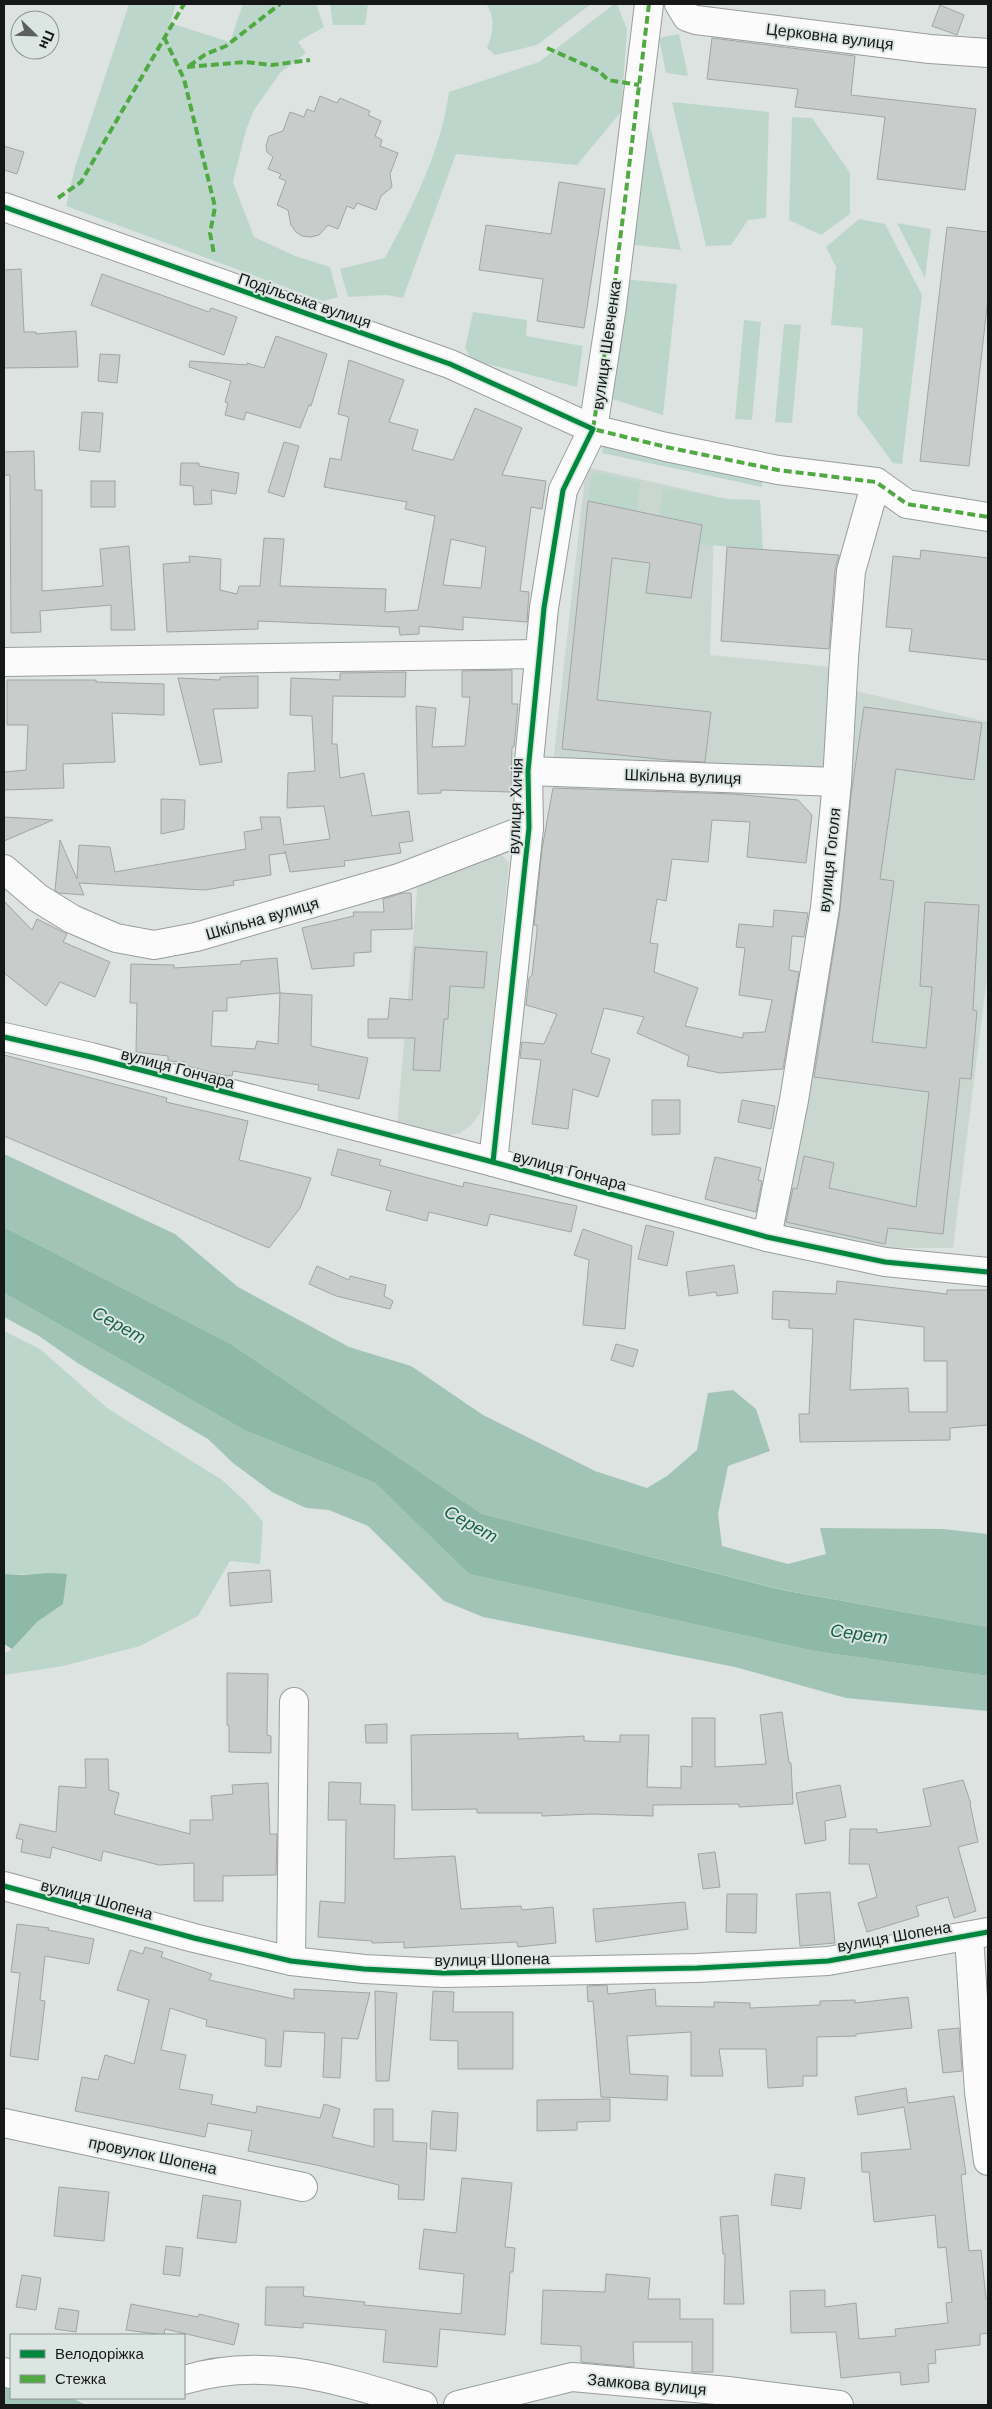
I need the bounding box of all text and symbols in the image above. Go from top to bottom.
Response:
north arrow [10,10,60,60]
street label: Церковна вулиця [765,20,895,53]
text: Пн [36,28,58,52]
street label: Подільська вулиця [236,270,374,331]
street label: вулиця Шевченка [589,279,624,411]
street label: вулиця Хичія [505,757,526,855]
street label: Шкільна вулиця [624,766,742,787]
street label: вулиця Гоголя [816,807,843,913]
street label: Шкільна вулиця [204,894,321,943]
street label: вулиця Гончара [119,1045,237,1092]
street label: вулиця Гончара [511,1147,629,1194]
water label: Серет [89,1302,149,1348]
water label: Серет [441,1501,501,1547]
water label: Серет [829,1620,889,1648]
street label: вулиця Шопена [39,1876,155,1923]
street label: вулиця Шопена [836,1918,952,1955]
street label: вулиця Шопена [434,1950,550,1969]
street label: провулок Шопена [87,2134,219,2177]
legend [10,2334,185,2399]
text: Велодоріжка [55,2345,144,2362]
text: Стежка [55,2370,107,2387]
street label: Замкова вулиця [587,2371,707,2398]

